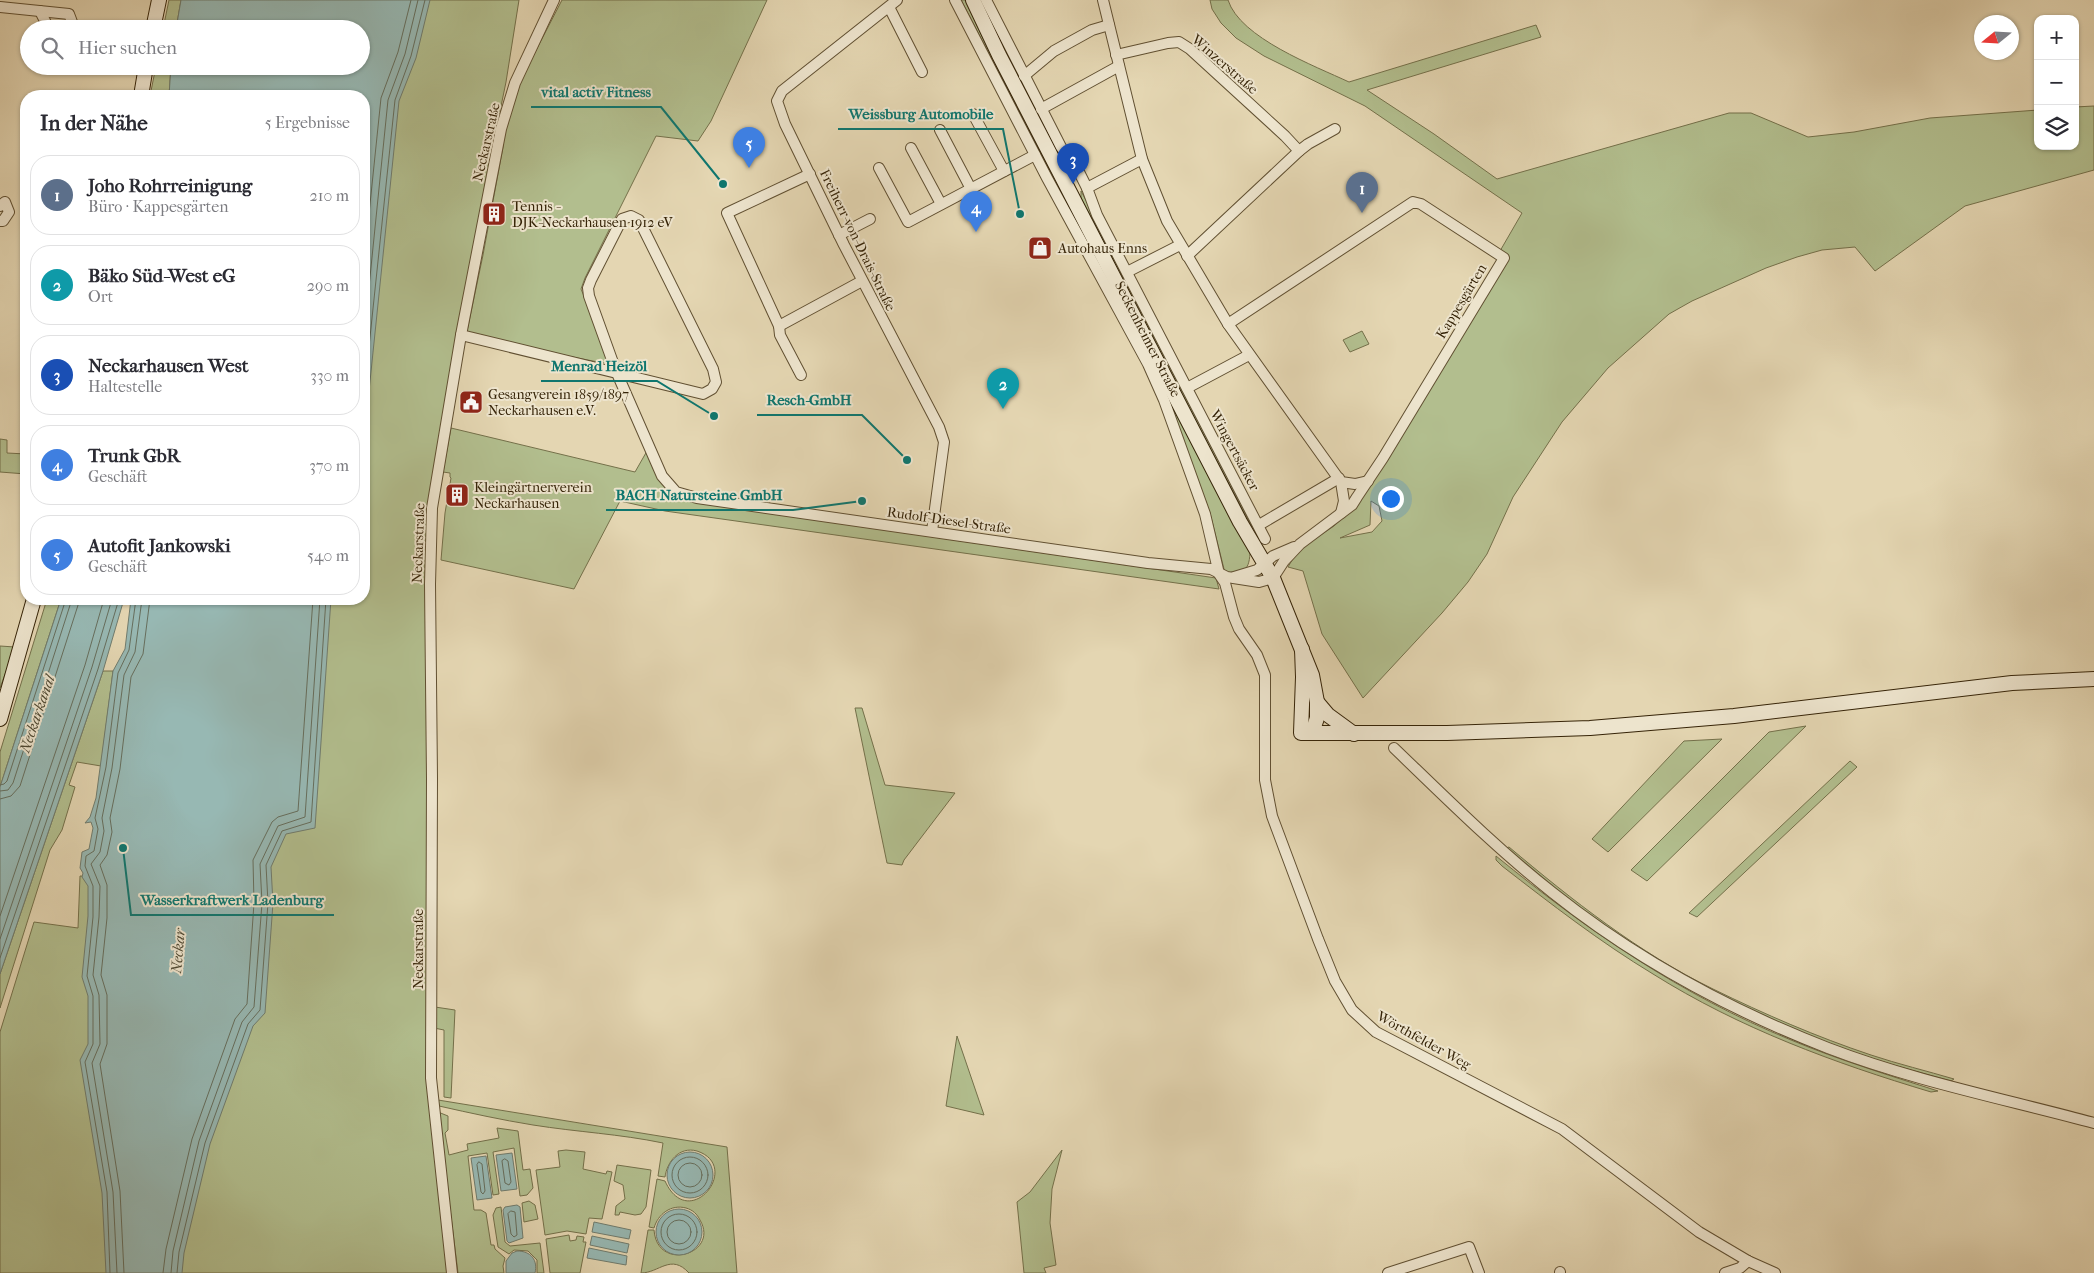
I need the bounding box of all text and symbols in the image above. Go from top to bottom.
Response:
north arrow [1974,15,2019,60]
map controls [2034,15,2079,150]
button: + [2034,15,2079,60]
search box [20,20,370,75]
street label: Winzerstraße [1187,30,1261,98]
icon: search [38,34,66,62]
text: Hier suchen [78,37,177,59]
button: − [2034,60,2079,105]
callout: vital activ Fitness [531,77,661,107]
text: vital activ Fitness [540,83,652,101]
callout: Weissburg Automobile [838,99,1003,129]
street label: Neckarstraße [469,101,504,183]
text: Weissburg Automobile [848,105,994,123]
button: layers [2034,105,2079,150]
text: In der Nähe [40,111,148,135]
text: 5 Ergebnisse [265,113,350,132]
pin: 5 [733,127,765,168]
pin: 3 [1057,143,1089,184]
street label: Freiherr-von-Drais-Straße [816,167,899,314]
pin: 1 [1346,172,1378,213]
text: Joho Rohrreinigung [88,175,252,197]
text: 1 [54,186,60,205]
text: 210 m [310,186,349,205]
pin: 4 [960,191,992,232]
text: Büro · Kappesgärten [88,197,229,216]
place label: Tennis - DJK-Neckarhausen 1912 eV [512,198,673,231]
building icon: Tennis - DJK-Neckarhausen 1912 eV [481,201,507,227]
shop icon: Autohaus Enns [1027,235,1053,261]
place label: Autohaus Enns [1057,240,1147,257]
street label: Kappesgärten [1432,261,1490,342]
text: Bäko Süd-West eG [88,265,236,287]
text: 2 [53,276,61,295]
text: 290 m [307,276,349,295]
street label: Seckenheimer Straße [1111,278,1184,400]
text: Ort [88,287,113,306]
callout: Menrad Heizöl [541,351,657,381]
text: Neckarhausen West [88,355,249,377]
text: Menrad Heizöl [550,357,648,375]
text: 3 [54,366,60,385]
text: 330 m [310,366,349,385]
pin: 2 [987,368,1019,409]
text: Haltestelle [88,377,162,396]
callout: Resch-GmbH [757,385,862,415]
place label: Gesangverein 1859/1897 Neckarhausen e.V. [488,386,629,419]
public building icon: Gesangverein 1859/1897 Neckarhausen e.V. [458,389,484,415]
text: Resch-GmbH [766,391,852,409]
street label: Wingertsäcker [1206,406,1263,494]
text: Trunk GbR [88,445,180,467]
text: 4 [52,456,62,475]
text: 370 m [309,456,349,475]
text: Geschäft [88,467,148,486]
place label: Kleingärtnerverein Neckarhausen [474,479,592,512]
callout: BACH Natursteine GmbH [606,480,793,510]
building icon: Kleingärtnerverein Neckarhausen [444,482,470,508]
text: BACH Natursteine GmbH [615,486,783,504]
your location [1378,486,1404,512]
street label: Neckarstraße [409,503,428,583]
street label: Rudolf-Diesel-Straße [886,503,1012,538]
text: Autofit Jankowski [88,535,231,557]
text: 5 [54,546,60,565]
text: 540 m [307,546,349,565]
text: Geschäft [88,557,148,576]
water label: Neckarkanal [15,671,59,756]
callout: Wasserkraftwerk Ladenburg [131,885,334,915]
text: Wasserkraftwerk Ladenburg [139,891,325,909]
street label: Neckarstraße [410,909,427,989]
water label: Neckar [167,927,189,975]
street label: Wörthfelder Weg [1373,1007,1474,1074]

